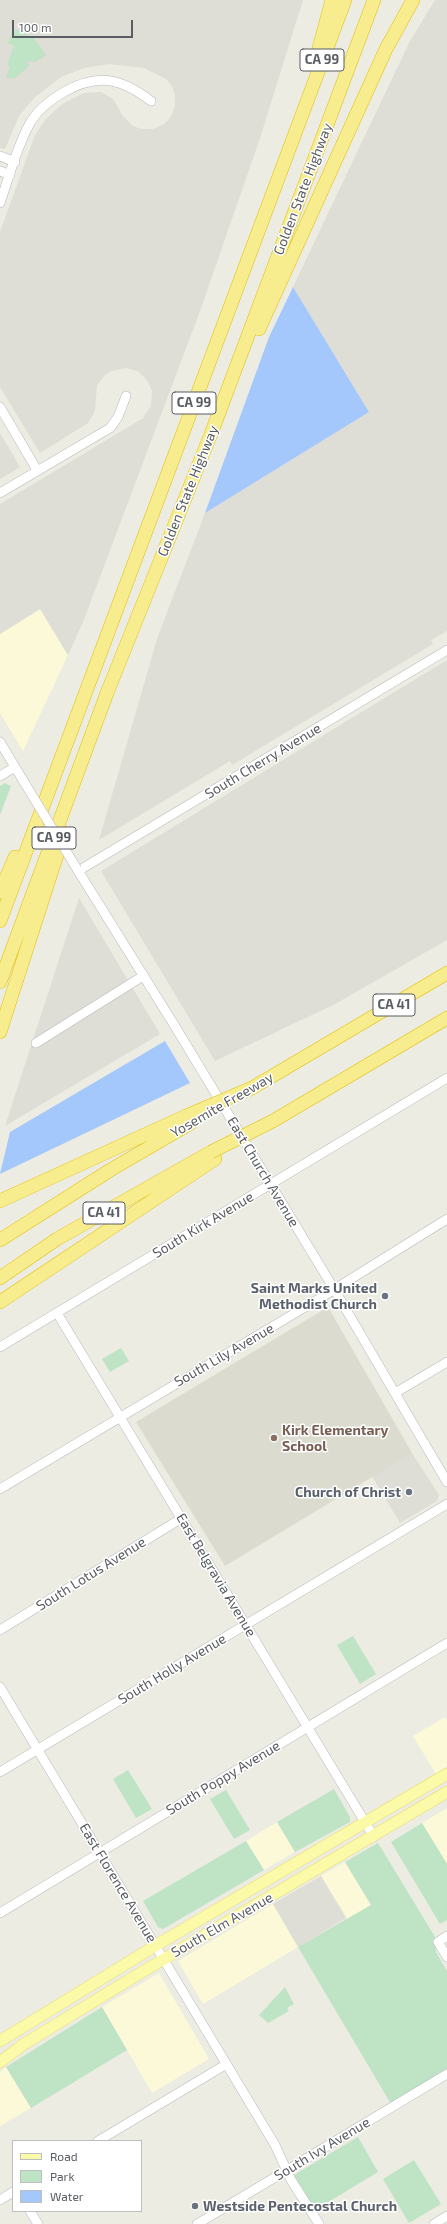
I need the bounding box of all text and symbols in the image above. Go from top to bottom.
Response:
scale bar [14,12,135,38]
text: 100 m [19,20,51,34]
road number: CA 99 [300,49,344,71]
street label: Golden State Highway [270,121,336,257]
road number: CA 99 [172,392,216,414]
street label: Golden State Highway [154,423,222,559]
street label: South Cherry Avenue [202,720,324,802]
road number: CA 99 [32,827,76,849]
road number: CA 41 [373,994,415,1016]
street label: Yosemite Freeway [168,1069,276,1141]
street label: East Church Avenue [223,1114,303,1230]
street label: South Kirk Avenue [149,1188,257,1262]
road number: CA 41 [83,1202,125,1224]
place label: Saint Marks United Methodist Church [251,1280,377,1312]
marker: Saint Marks United Methodist Church [380,1291,390,1301]
street label: South Lily Avenue [171,1320,277,1390]
place label: Kirk Elementary School [282,1422,388,1454]
marker: Kirk Elementary School [269,1433,279,1443]
place label: Church of Christ [295,1484,401,1500]
marker: Church of Christ [404,1487,414,1497]
street label: East Belgravia Avenue [172,1510,260,1640]
street label: South Lotus Avenue [33,1534,149,1614]
street label: South Holly Avenue [115,1630,229,1708]
street label: South Poppy Avenue [163,1737,283,1819]
street label: East Florence Avenue [76,1820,160,1946]
street label: South Elm Avenue [168,1889,276,1961]
street label: South Ivy Avenue [271,2114,373,2184]
legend [12,2140,142,2212]
text: Road [50,2149,78,2163]
text: Park [50,2169,75,2183]
text: Water [50,2189,84,2203]
place label: Westside Pentecostal Church [203,2198,397,2214]
marker: Westside Pentecostal Church [190,2201,200,2211]

